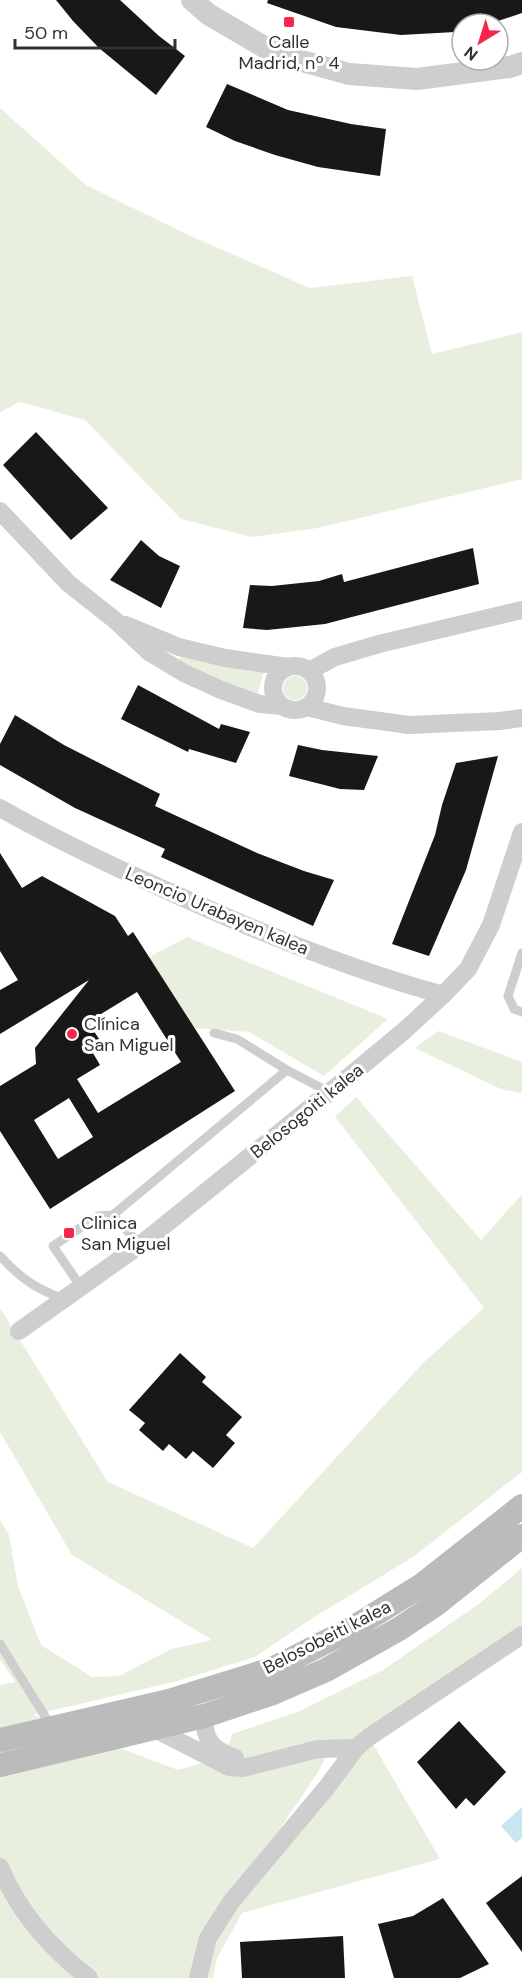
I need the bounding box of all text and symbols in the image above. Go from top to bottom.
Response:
scale bar [15,12,176,50]
north arrow [450,12,510,72]
marker: Calle Madrid, nº 4 [282,15,296,29]
text: 50 m [24,21,68,45]
place label: Calle Madrid, nº 4 [239,30,339,75]
text: N [460,42,482,65]
street label: Leoncio Urabayen kalea [122,862,312,960]
place label: Clínica San Miguel [84,1012,173,1057]
marker: Clínica San Miguel [65,1027,79,1041]
street label: Belosogoiti kalea [246,1058,368,1164]
place label: Clinica San Miguel [81,1211,170,1256]
marker: Clinica San Miguel [62,1226,76,1240]
street label: Belosobeiti kalea [259,1594,395,1680]

